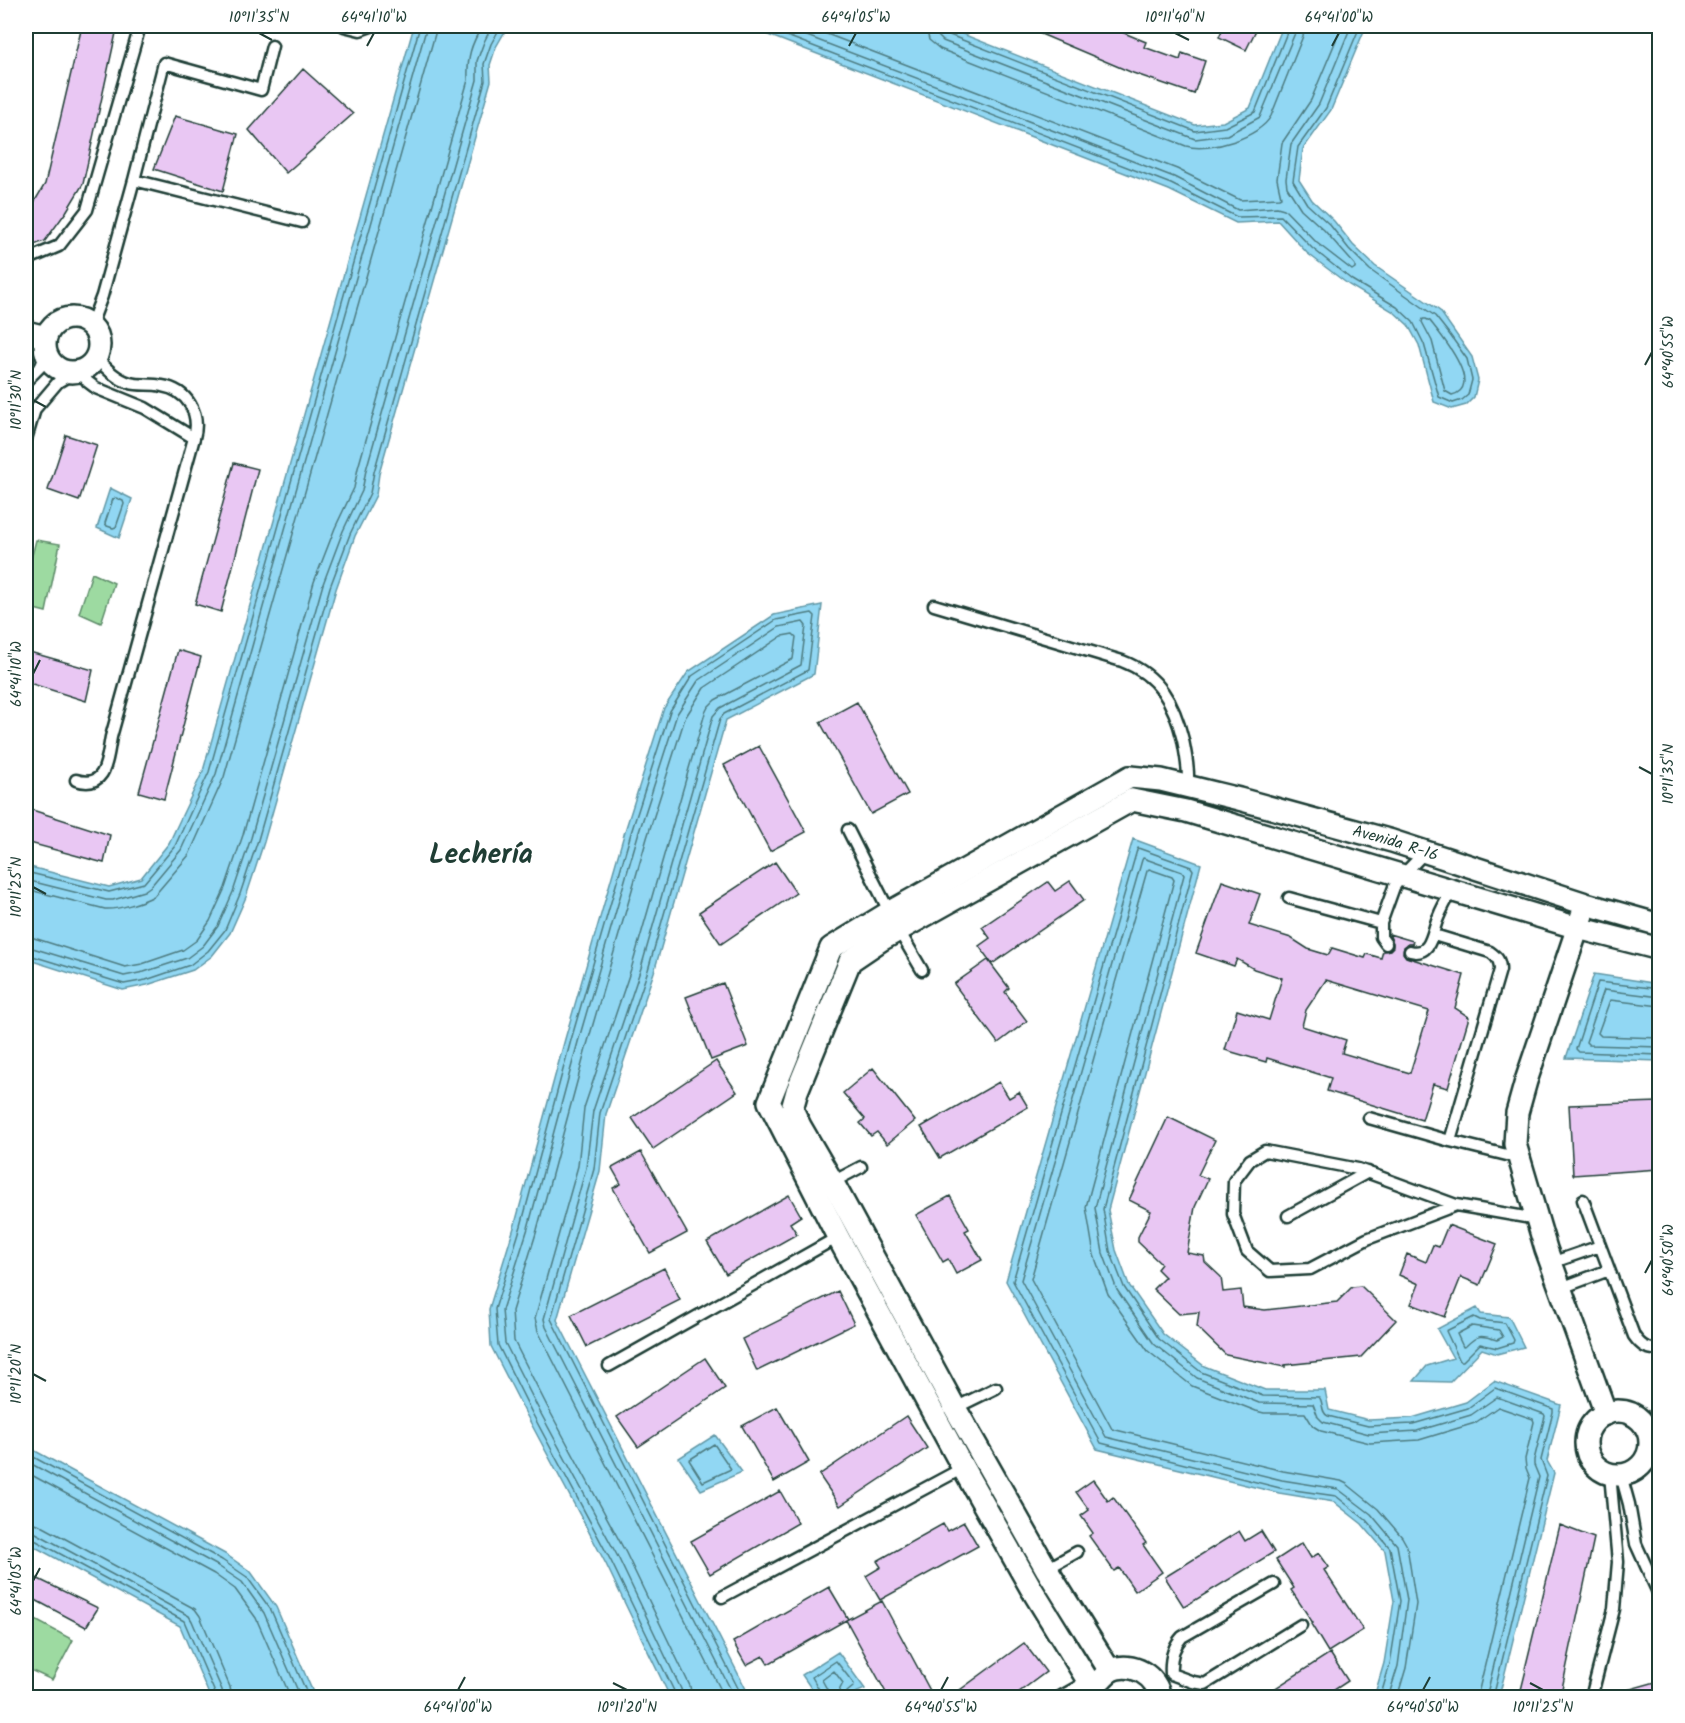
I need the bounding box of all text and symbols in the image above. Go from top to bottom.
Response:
text: 10°11'35"N [229,6,289,30]
text: 64°41'10"W [341,6,407,30]
text: 64°41'05"W [821,6,891,30]
text: 10°11'40"N [1145,6,1205,30]
text: 64°41'00"W [1305,6,1374,30]
text: 64°40'55"W [1657,316,1681,388]
text: 10°11'30"N [5,370,29,430]
text: 64°41'10"W [5,641,29,707]
text: 10°11'35"N [1657,744,1681,804]
street label: Avenida R-16 [1350,818,1442,868]
district label: Lechería [429,833,533,878]
text: 10°11'25"N [5,857,29,917]
text: 64°40'50"W [1657,1224,1681,1296]
text: 10°11'20"N [5,1344,29,1404]
text: 64°41'05"W [5,1546,29,1616]
text: 64°41'00"W [424,1696,493,1720]
text: 10°11'20"N [597,1696,657,1720]
text: 64°40'55"W [905,1696,977,1720]
text: 64°40'50"W [1387,1696,1459,1720]
text: 10°11'25"N [1513,1696,1573,1720]

